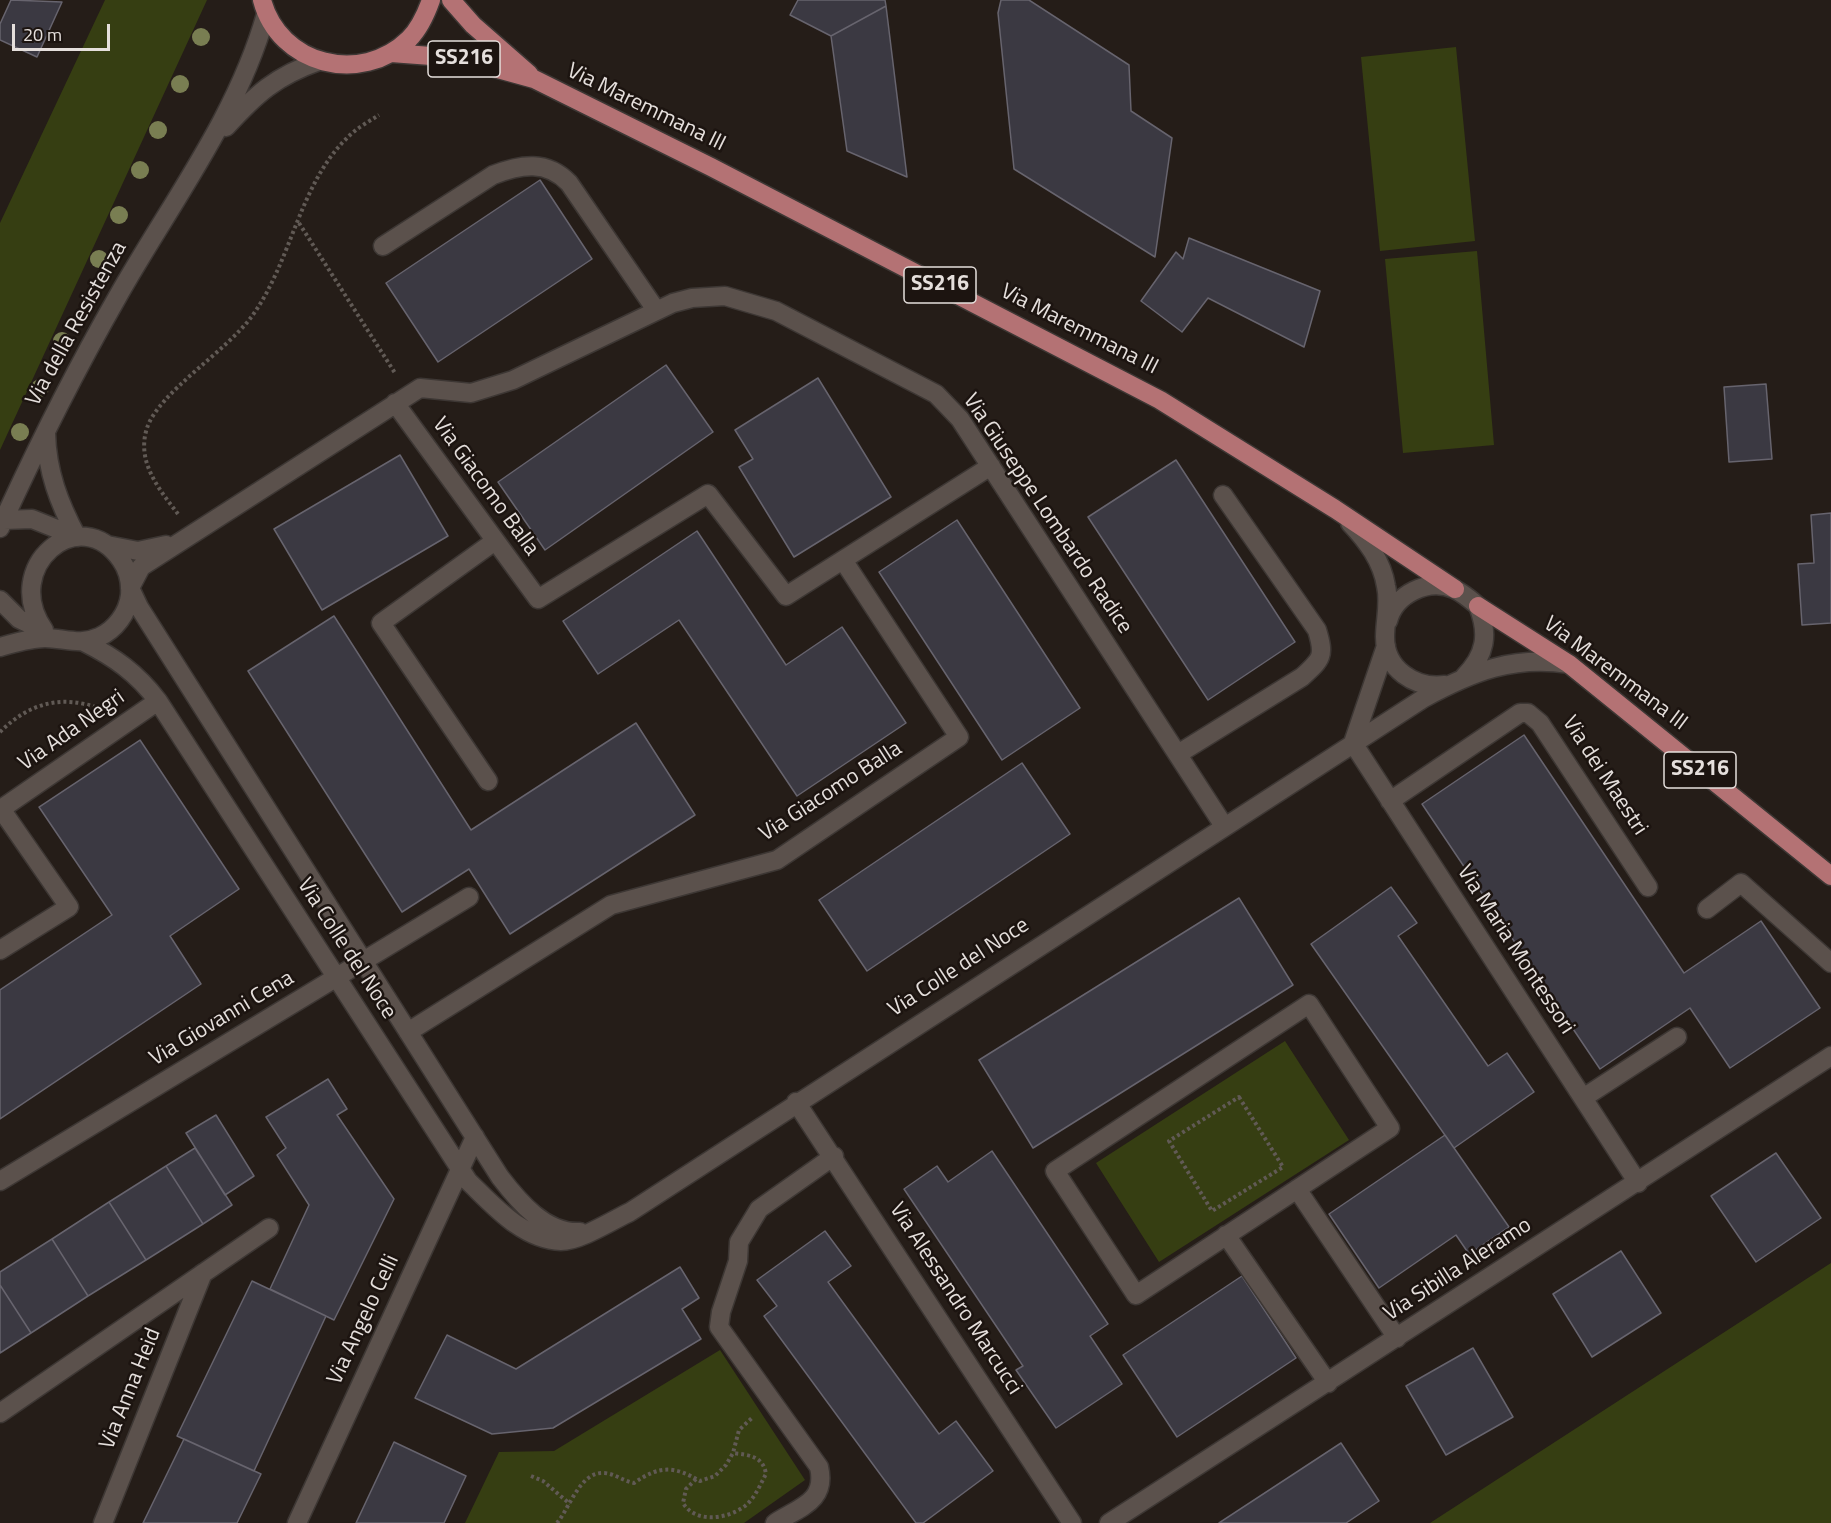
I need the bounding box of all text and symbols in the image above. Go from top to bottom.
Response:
scale bar [15,12,112,50]
text: 20 m [23,21,62,48]
road number: SS216 [428,41,500,77]
street label: Via Maremmana III [562,58,730,158]
street label: Via della Resistenza [21,237,133,411]
road number: SS216 [904,267,976,303]
street label: Via Maremmana III [996,279,1162,381]
street label: Via Giuseppe Lombardo Radice [957,389,1137,639]
street label: Via Giacomo Balla [426,413,544,561]
street label: Via Maremmana III [1538,611,1692,737]
street label: Via Ada Negri [14,685,130,777]
street label: Via dei Maestri [1556,711,1652,841]
street label: Via Giacomo Balla [755,736,907,848]
road number: SS216 [1664,752,1736,788]
street label: Via Maria Montessori [1450,860,1580,1040]
street label: Via Colle del Noce [291,874,401,1024]
street label: Via Colle del Noce [884,913,1034,1023]
street label: Via Giovanni Cena [145,966,299,1072]
street label: Via Alessandro Marcucci [883,1198,1027,1400]
street label: Via Sibilla Aleramo [1379,1212,1537,1328]
street label: Via Angelo Celli [322,1251,406,1389]
street label: Via Anna Heid [95,1325,167,1453]

